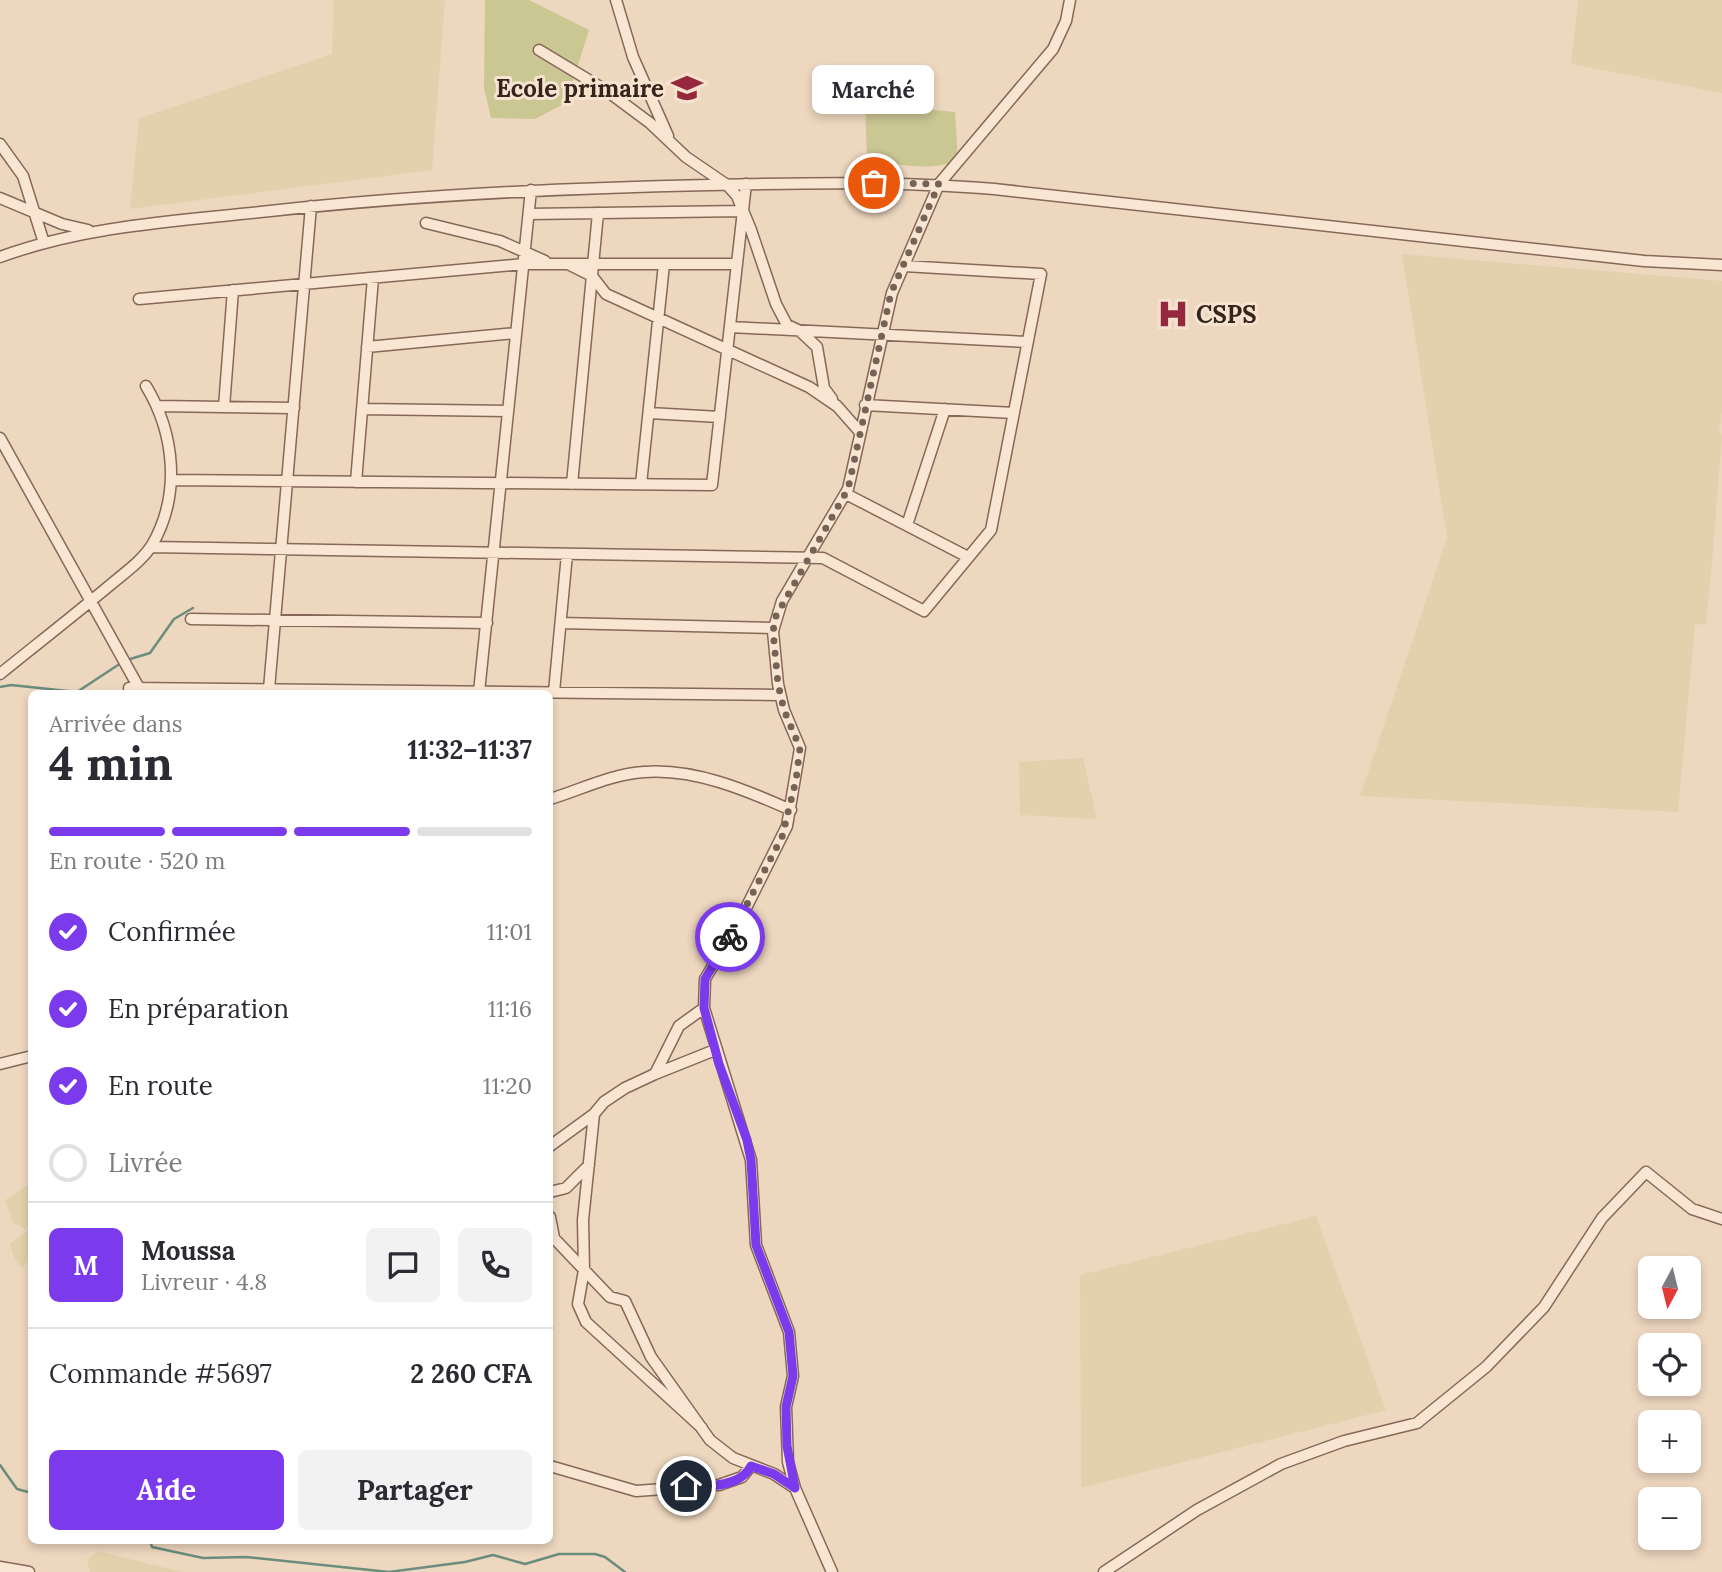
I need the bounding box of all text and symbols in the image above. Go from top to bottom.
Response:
callout: Marché [813,64,935,113]
school or university icon: Ecole primaire [670,71,704,105]
place label: Ecole primaire [496,73,664,104]
text: Marché [831,75,915,104]
pin [844,153,904,213]
icon: bag [855,164,893,202]
hospital icon: CSPS [1156,297,1190,331]
place label: CSPS [1196,299,1257,330]
text: Arrivée dans [49,709,182,738]
text: 11:32–11:37 [407,733,532,766]
text: 4 min [49,734,173,793]
text: En route · 520 m [49,846,225,875]
courier [695,902,765,972]
icon: check [49,913,87,951]
text: Confirmée [108,915,236,948]
text: 11:01 [487,917,532,946]
icon: bike [711,918,749,956]
icon: check [49,990,87,1028]
text: En préparation [108,992,289,1025]
text: 11:16 [488,994,532,1023]
icon: check [49,1067,87,1105]
text: En route [108,1069,213,1102]
text: 11:20 [483,1071,532,1100]
text: Livrée [108,1146,183,1179]
button: chat [366,1228,440,1302]
button: phone [458,1228,532,1302]
text: Moussa [141,1234,235,1267]
text: M [73,1249,99,1282]
north arrow [1638,1256,1701,1320]
map controls [1638,1256,1701,1550]
text: Livreur · 4.8 [141,1267,267,1296]
button: locate [1638,1333,1701,1396]
text: Commande #5697 [49,1357,272,1390]
text: 2 260 CFA [410,1357,532,1390]
button: + [1638,1410,1701,1473]
button: Aide [49,1450,284,1530]
button: Partager [298,1450,532,1530]
pin [656,1456,716,1516]
icon: home [667,1467,705,1505]
button: − [1638,1487,1701,1550]

